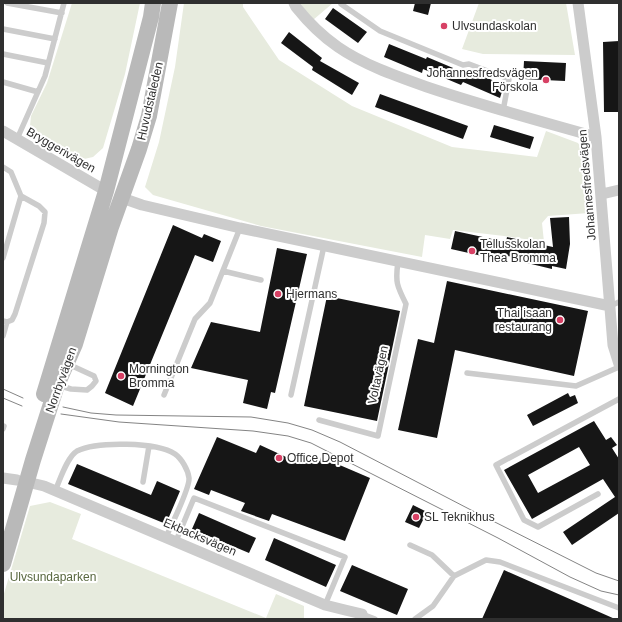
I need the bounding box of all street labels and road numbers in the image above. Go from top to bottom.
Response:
street label: Huvudstaleden [134,60,166,142]
street label: Bryggerivägen [24,125,98,175]
street label: Johannesfredsvägen [575,129,599,241]
street label: Voltavägen [365,344,391,406]
street label: Norrbyvägen [43,345,79,415]
street label: Ekbacksvägen [161,515,239,559]

